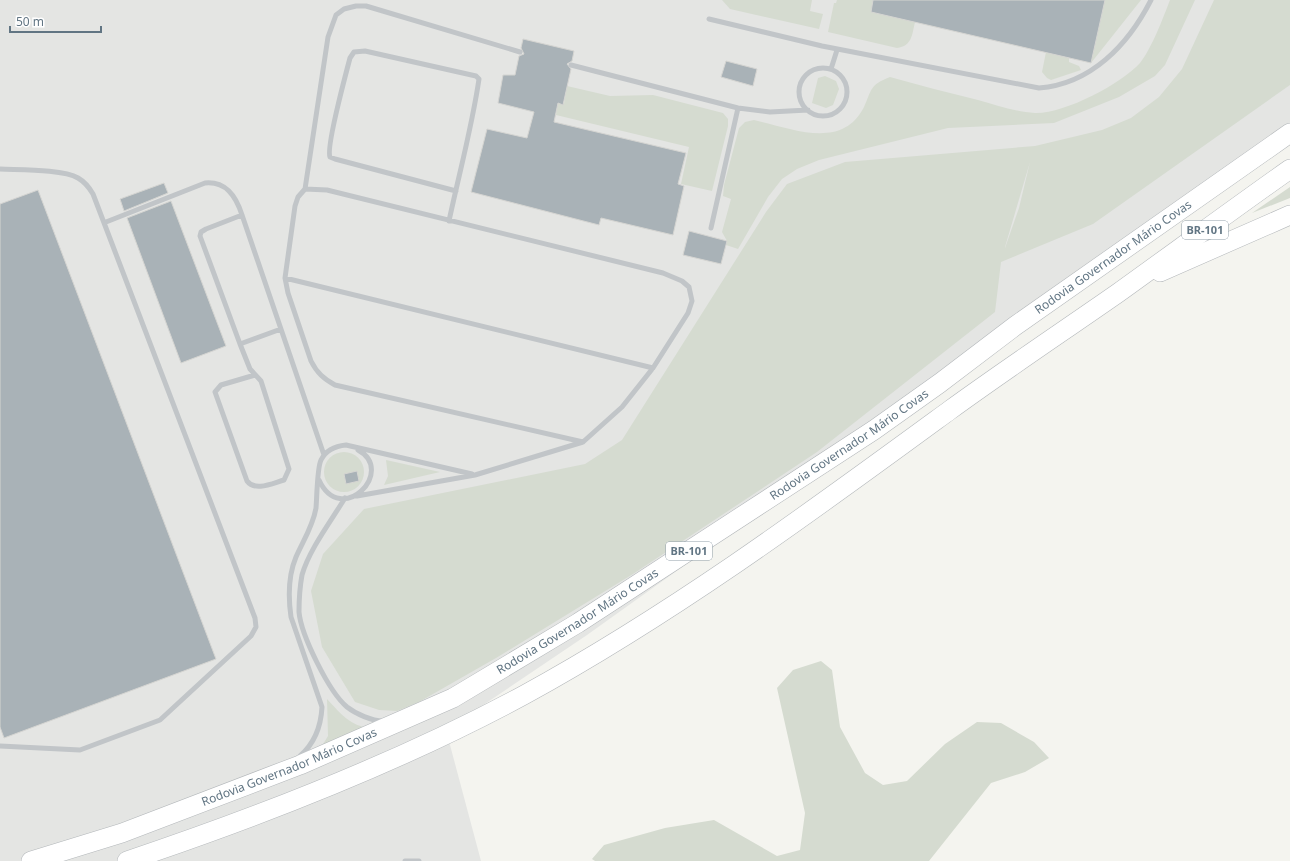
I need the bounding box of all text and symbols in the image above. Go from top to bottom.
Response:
scale bar [10,8,101,34]
text: 50 m [16,13,44,30]
street label: Rodovia Governador Mário Covas [1031,196,1195,318]
road number: BR-101 [1182,221,1228,239]
street label: Rodovia Governador Mário Covas [766,385,932,504]
road number: BR-101 [666,542,712,560]
street label: Rodovia Governador Mário Covas [493,564,662,678]
street label: Rodovia Governador Mário Covas [199,723,380,810]

